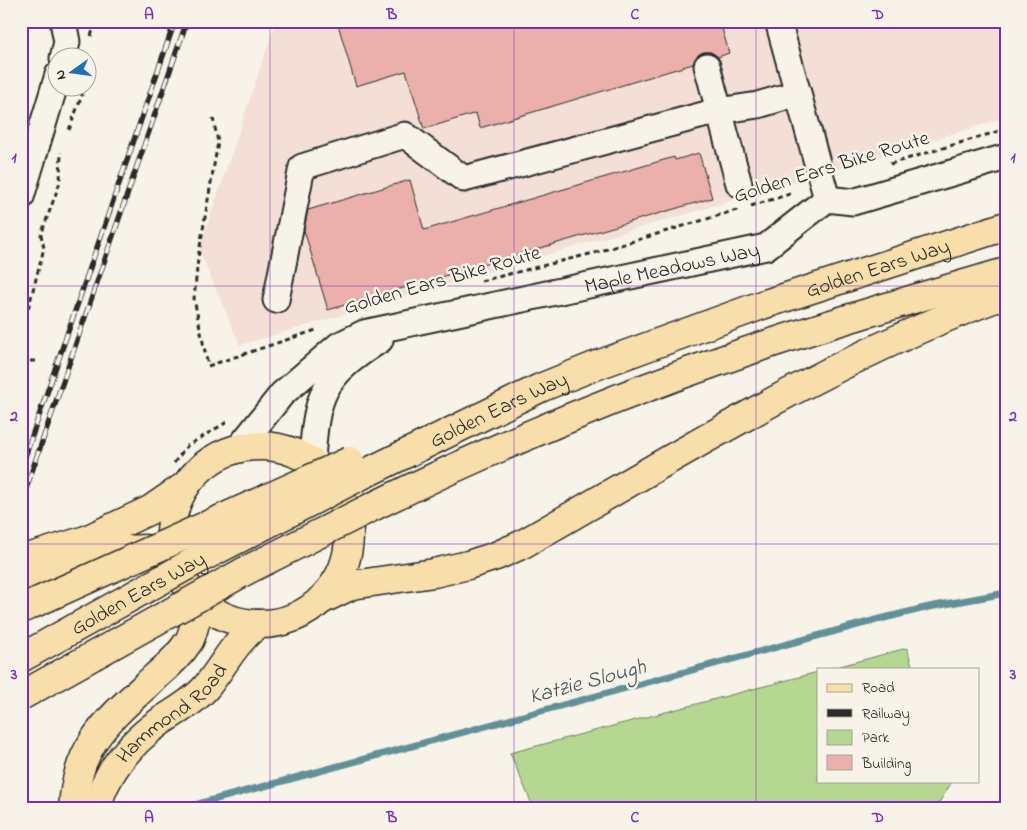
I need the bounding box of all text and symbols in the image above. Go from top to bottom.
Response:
text: A [144,3,154,27]
text: B [386,3,398,27]
text: C [631,3,640,27]
text: D [871,3,884,27]
north arrow [48,48,98,98]
text: N [50,68,72,82]
street label: Golden Ears Bike Route [730,124,934,212]
text: 1 [11,146,17,170]
text: 1 [1010,146,1016,170]
street label: Golden Ears Way [802,232,955,307]
street label: Maple Meadows Way [582,236,763,302]
street label: Golden Ears Bike Route [341,238,545,323]
street label: Golden Ears Way [425,365,573,457]
text: 2 [9,405,18,429]
text: 2 [1008,405,1017,429]
street label: Golden Ears Way [66,545,212,644]
water label: Katzie Slough [526,652,650,714]
street label: Hammond Road [110,658,236,771]
text: 3 [10,663,18,687]
text: 3 [1009,663,1017,687]
legend [817,668,980,782]
text: Road [862,677,895,699]
text: Railway [862,703,910,726]
text: Park [862,727,890,749]
text: Building [861,753,911,776]
text: A [144,806,154,830]
text: B [386,806,398,830]
text: C [631,806,640,830]
text: D [871,806,884,830]

